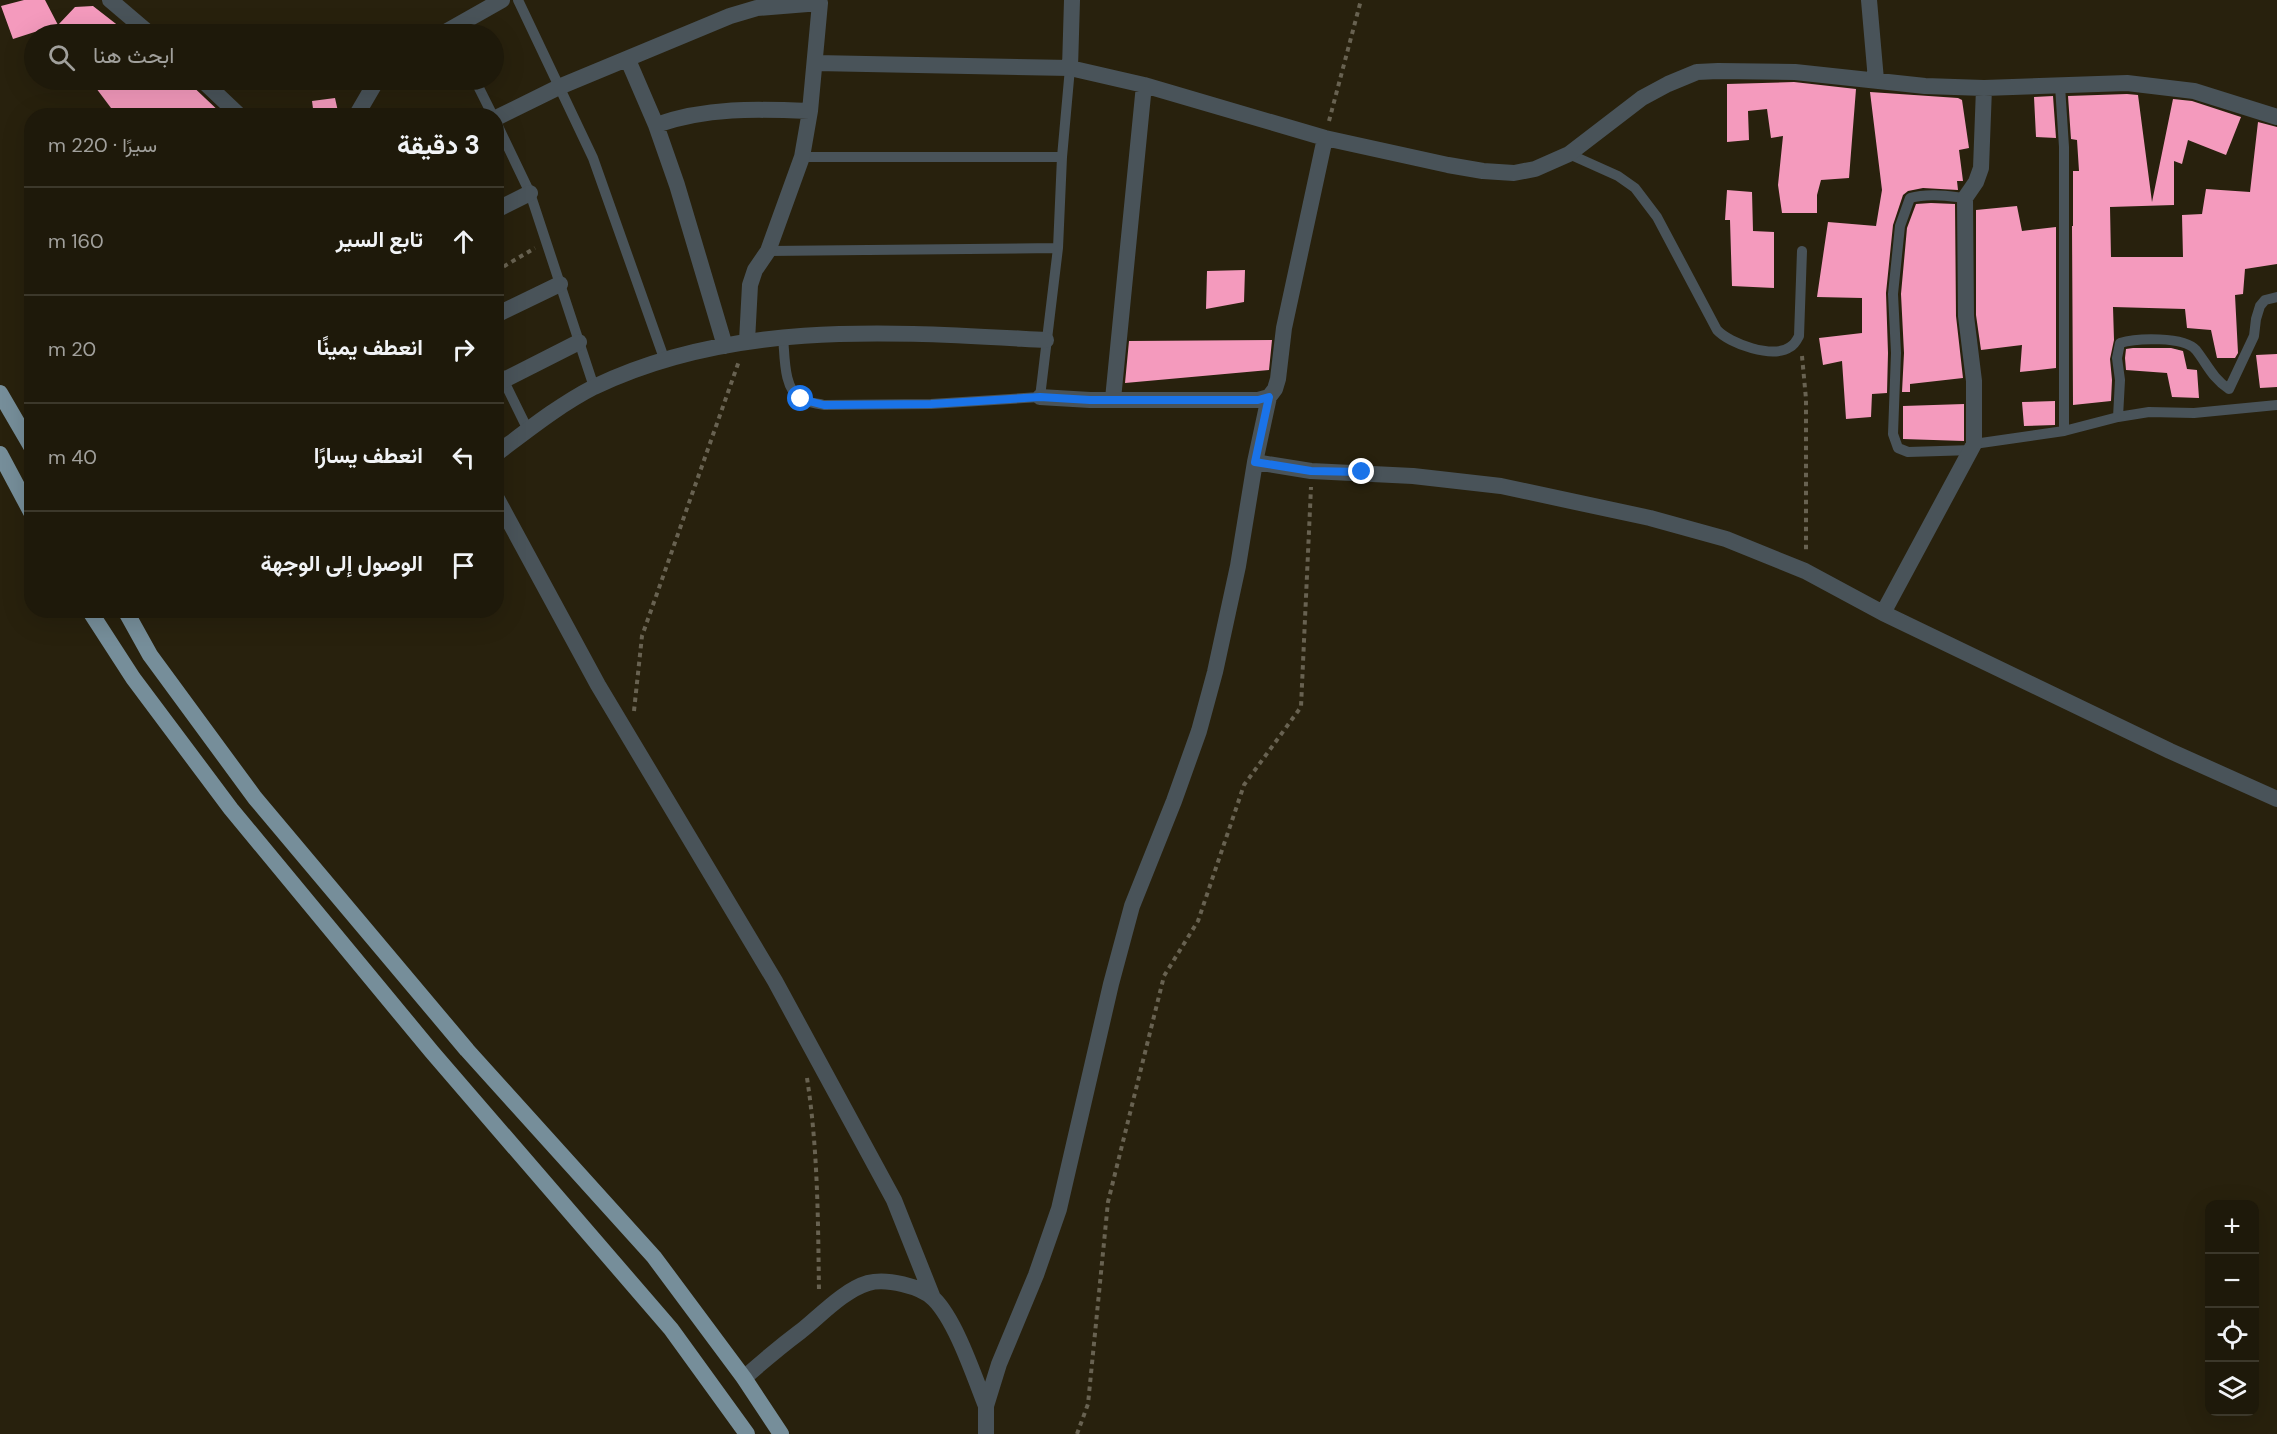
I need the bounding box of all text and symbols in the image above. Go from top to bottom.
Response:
search box [24,24,504,90]
icon: search [45,41,78,74]
text: ابحث هنا [93,41,174,70]
text: 3 دقيقة [397,128,480,162]
text: سيرًا · 220 m [48,132,157,158]
text: تابع السير [336,225,423,254]
icon: ahead [447,225,480,258]
text: 160 m [48,228,104,254]
text: انعطف يمينًا [316,333,423,362]
icon: right [447,333,480,366]
text: 20 m [48,336,96,362]
route start [787,385,813,411]
text: انعطف يسارًا [314,441,423,470]
icon: left [447,441,480,474]
text: 40 m [48,444,97,470]
route end [1348,458,1374,484]
text: الوصول إلى الوجهة [261,549,423,578]
icon: arrive [447,549,480,582]
map controls [2205,1200,2259,1416]
button: + [2205,1200,2259,1254]
button: − [2205,1254,2259,1308]
button: locate [2205,1308,2259,1362]
button: layers [2205,1362,2259,1416]

